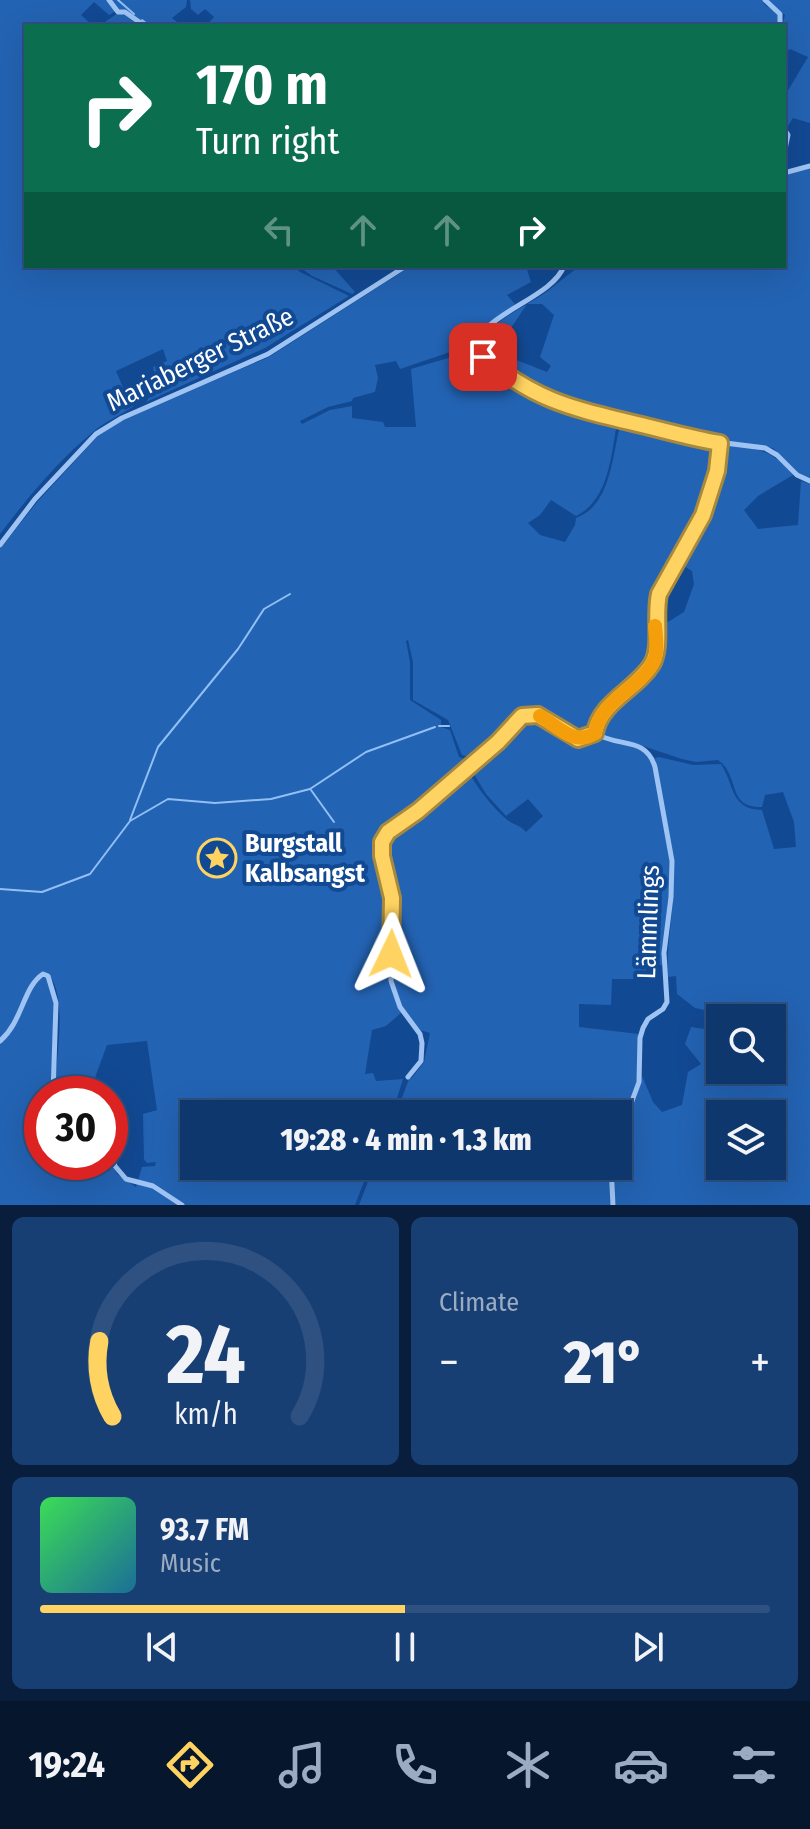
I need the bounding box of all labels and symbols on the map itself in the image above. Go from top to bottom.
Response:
street label: Mariaberger Straße [102,301,299,418]
pin [449,323,517,391]
place label: Burgstall Kalbsangst [245,828,366,889]
place icon: Burgstall Kalbsangst [196,837,238,879]
street label: Lämmlings [631,864,666,980]
position arrow [349,912,433,996]
speed limit sign: 30 [24,1076,128,1180]

